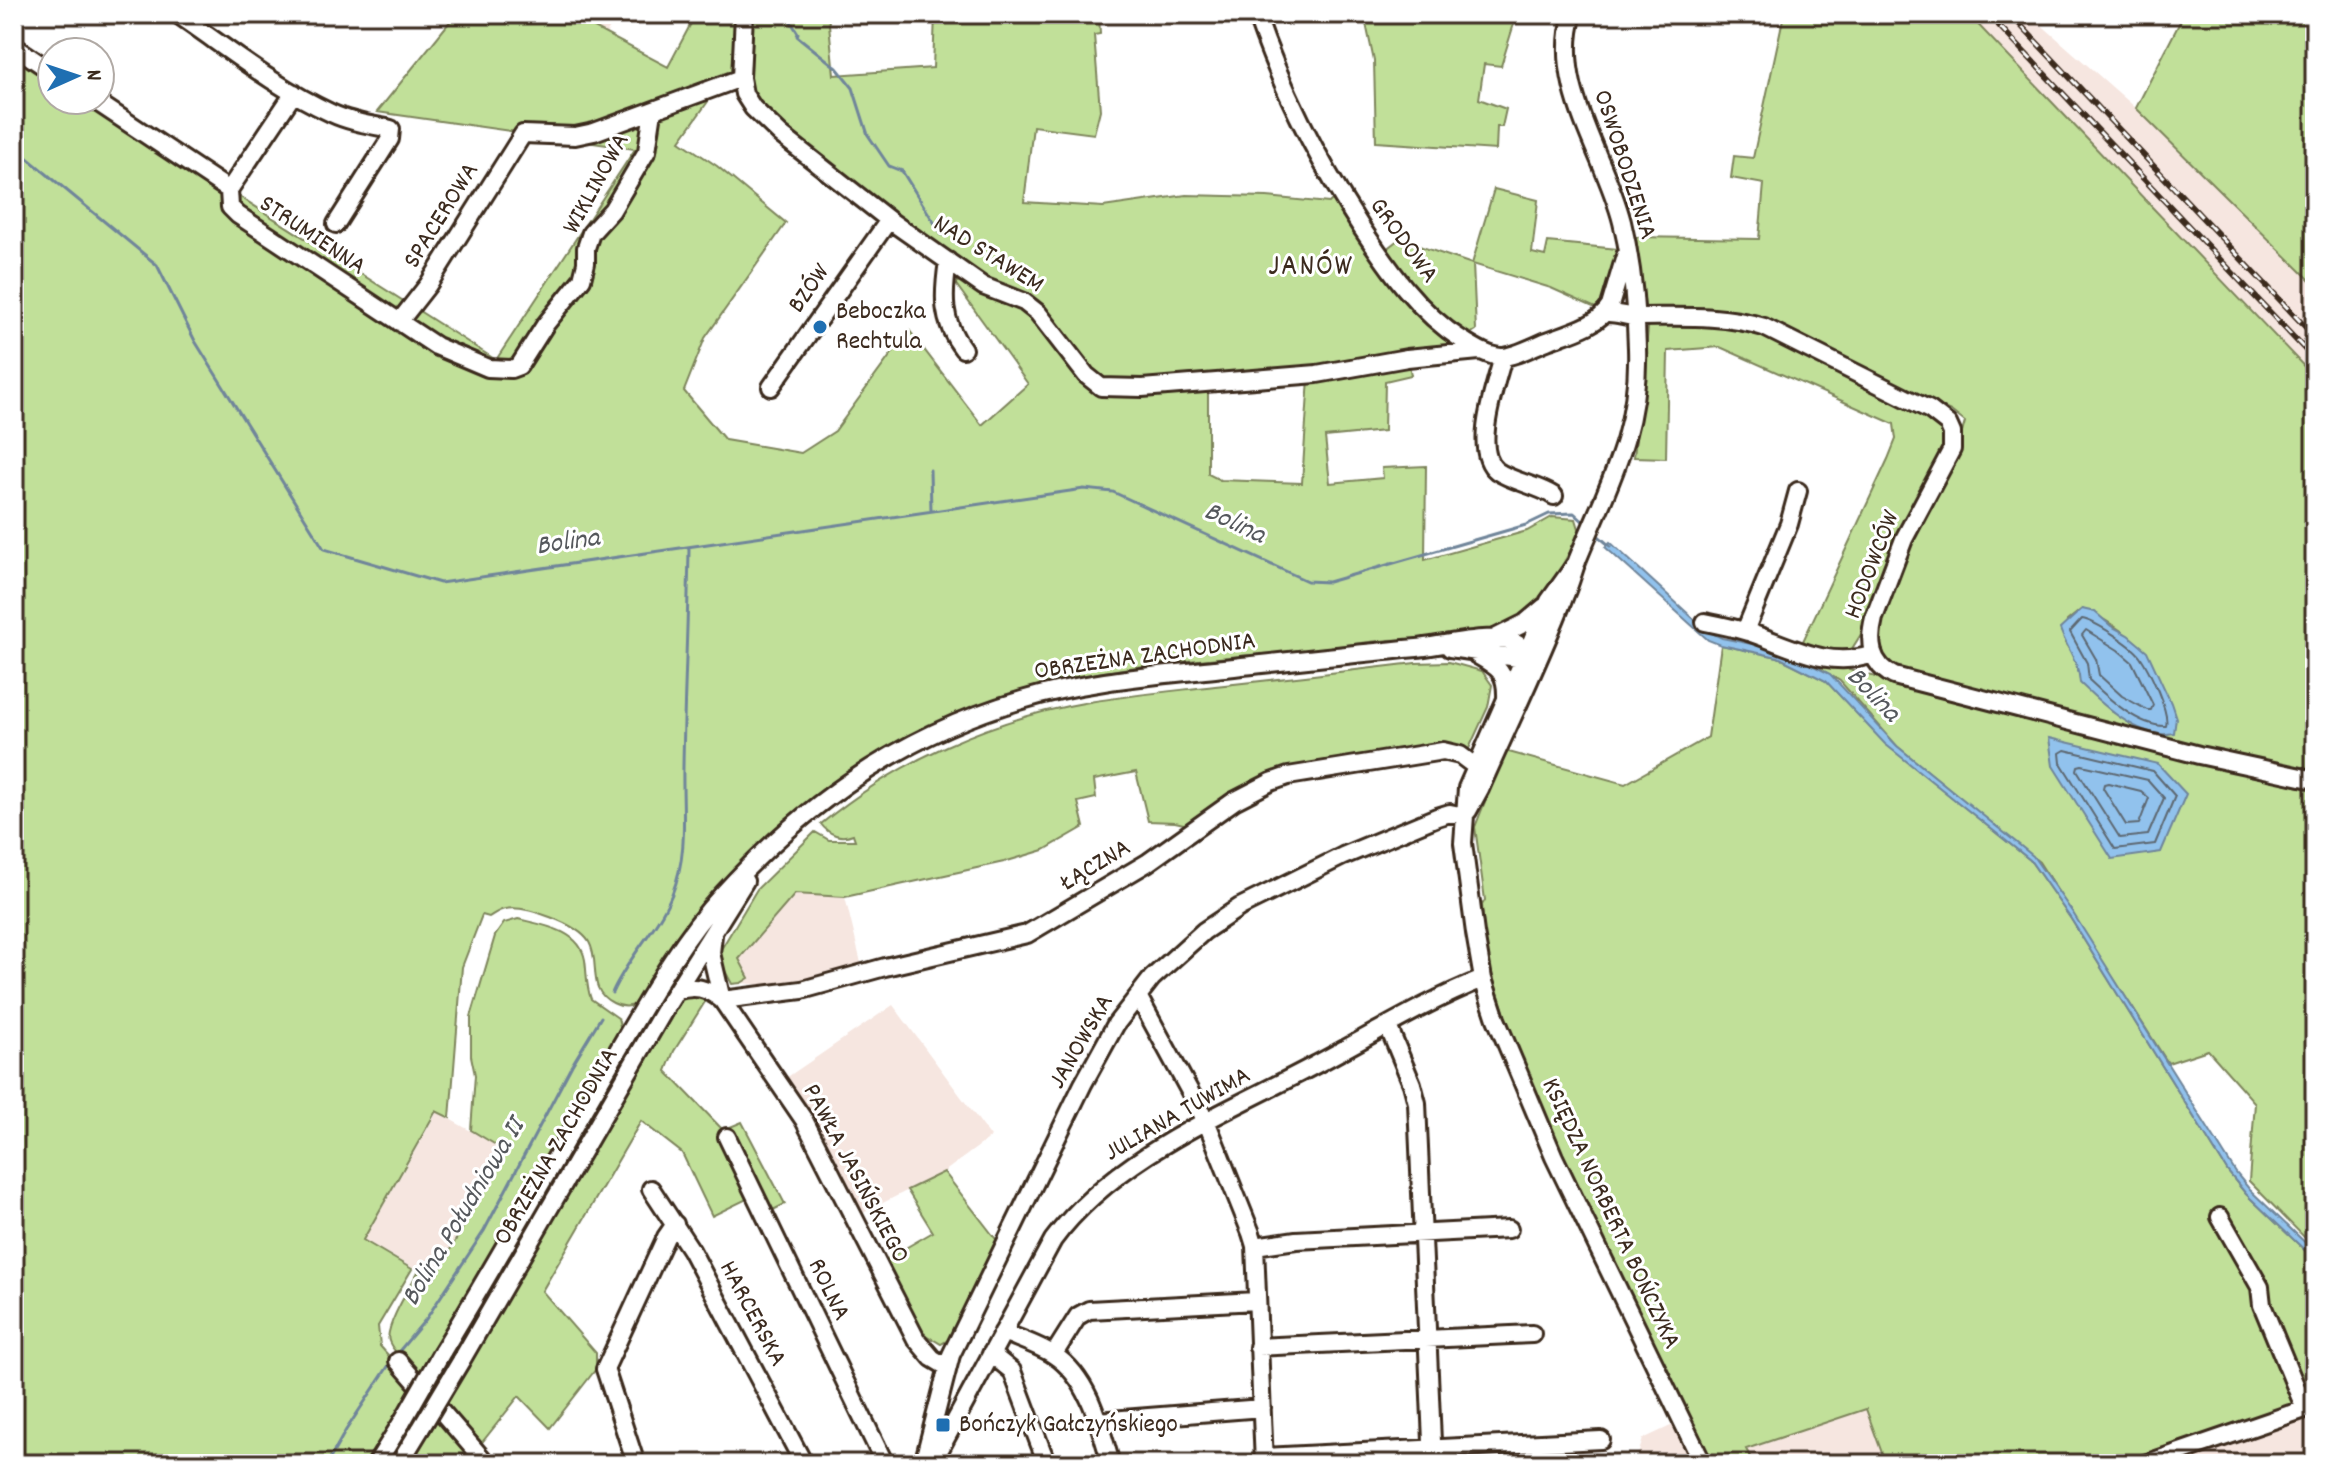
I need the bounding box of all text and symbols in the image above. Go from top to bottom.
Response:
north arrow [36,36,116,116]
text: N [77,69,108,82]
street label: OSWOBODZENIA [1582,85,1666,245]
street label: WIKLINOWA [554,127,640,241]
street label: SPACEROWA [395,156,489,276]
street label: STRUMIENNA [251,187,373,285]
street label: GRODOWA [1359,190,1447,292]
street label: NAD STAWEM [925,206,1051,304]
district label: JANÓW [1268,247,1354,290]
street label: BZÓW [780,257,840,321]
place label: Beboczka Rechtula [836,294,927,361]
marker: Beboczka Rechtula [811,318,829,336]
water label: Bolina [1197,493,1273,557]
street label: HODOWCÓW [1835,505,1911,625]
water label: Bolina [534,520,604,568]
street label: OBRZEŻNA ZACHODNIA [1032,623,1258,691]
water label: Bolina [1836,659,1910,734]
street label: ŁĄCZNA [1053,830,1138,902]
street label: JANOWSKA [1040,988,1124,1096]
street label: OBRZEŻNA ZACHODNIA [485,1041,629,1253]
street label: JULIANA TUWIMA [1098,1058,1258,1172]
street label: KSIĘDZA NORBERTA BOŃCZYKA [1531,1072,1689,1356]
street label: PAWŁA JASIŃSKIEGO [792,1078,918,1270]
water label: Bolina Południowa II [393,1109,539,1315]
street label: ROLNA [797,1253,859,1327]
street label: HARCERSKA [709,1254,795,1374]
place label: Bończyk Gałczyńskiego [959,1407,1178,1444]
marker: Bończyk Gałczyńskiego [934,1416,952,1434]

